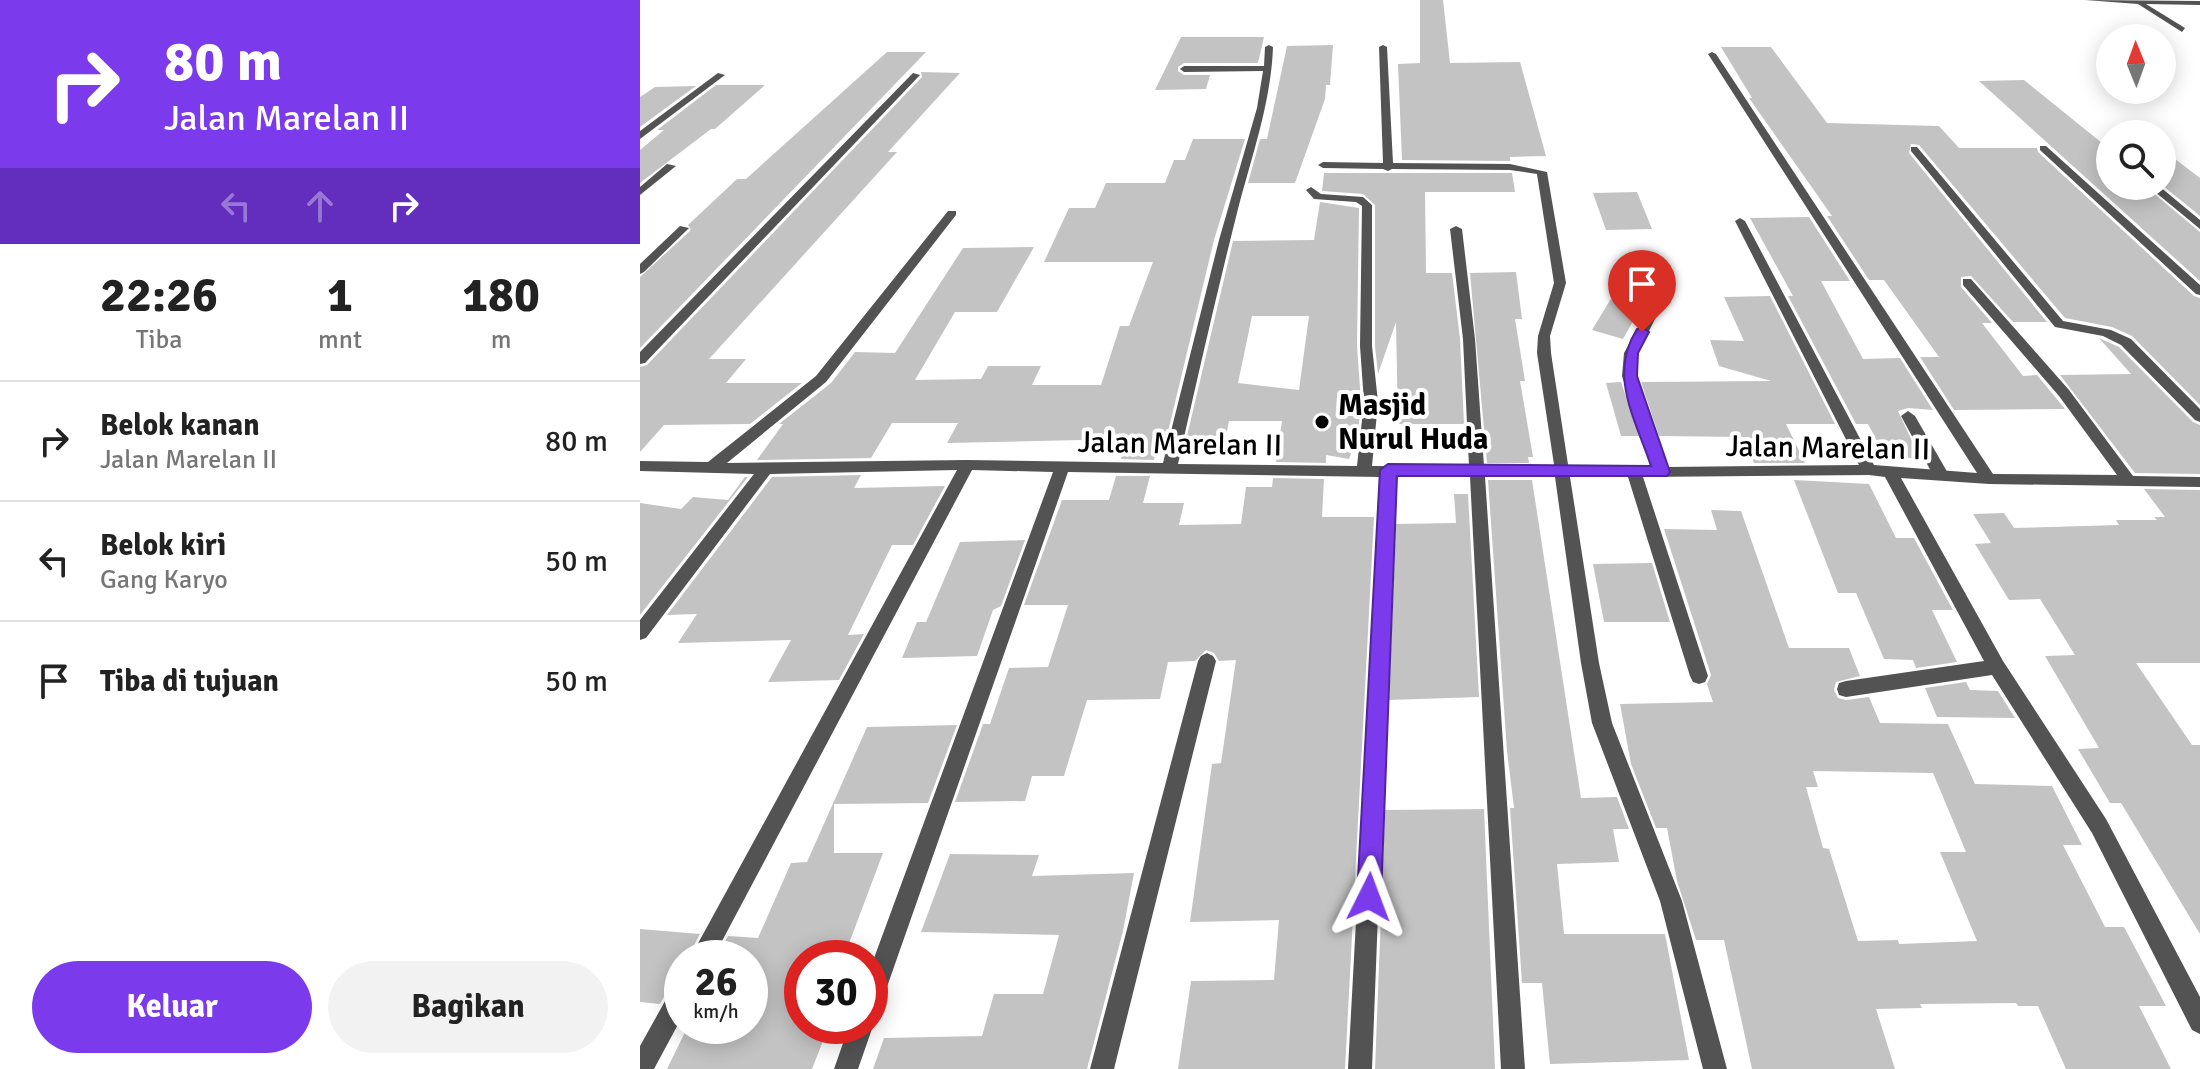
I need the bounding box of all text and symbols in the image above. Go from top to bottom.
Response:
north arrow [2096,24,2176,104]
map controls [2096,24,2176,200]
text: 80 m [164,27,282,96]
icon: right [32,32,136,136]
text: Jalan Marelan II [164,96,409,141]
button: search [2096,120,2176,200]
icon: left [214,184,258,228]
icon: ahead [298,184,342,228]
icon: right [382,184,426,228]
pin [1608,250,1676,332]
icon: arrive [1620,262,1664,306]
text: 22:26 [100,266,218,325]
text: 1 [327,266,353,325]
text: 180 [462,266,540,325]
text: Tiba [136,324,182,356]
text: mnt [318,324,362,356]
text: m [491,324,511,356]
place label: Masjid Nurul Huda [1338,387,1488,458]
text: Belok kanan [100,407,260,444]
marker: Masjid Nurul Huda [1313,413,1331,431]
icon: right [32,419,76,463]
text: 80 m [545,423,608,460]
street label: Jalan Marelan II [1077,424,1283,464]
street label: Jalan Marelan II [1725,428,1931,468]
text: Jalan Marelan II [100,444,277,476]
text: Belok kiri [100,527,226,564]
icon: left [32,539,76,583]
text: 50 m [545,543,608,580]
text: Gang Karyo [100,564,228,596]
icon: arrive [32,659,76,703]
text: Tiba di tujuan [100,663,279,700]
text: 50 m [545,663,608,700]
position arrow [1327,855,1411,939]
speed limit sign: 30 [784,940,888,1044]
text: 26 [694,957,738,1007]
button: Keluar [32,961,312,1053]
button: Bagikan [328,961,608,1053]
text: km/h [693,999,739,1024]

